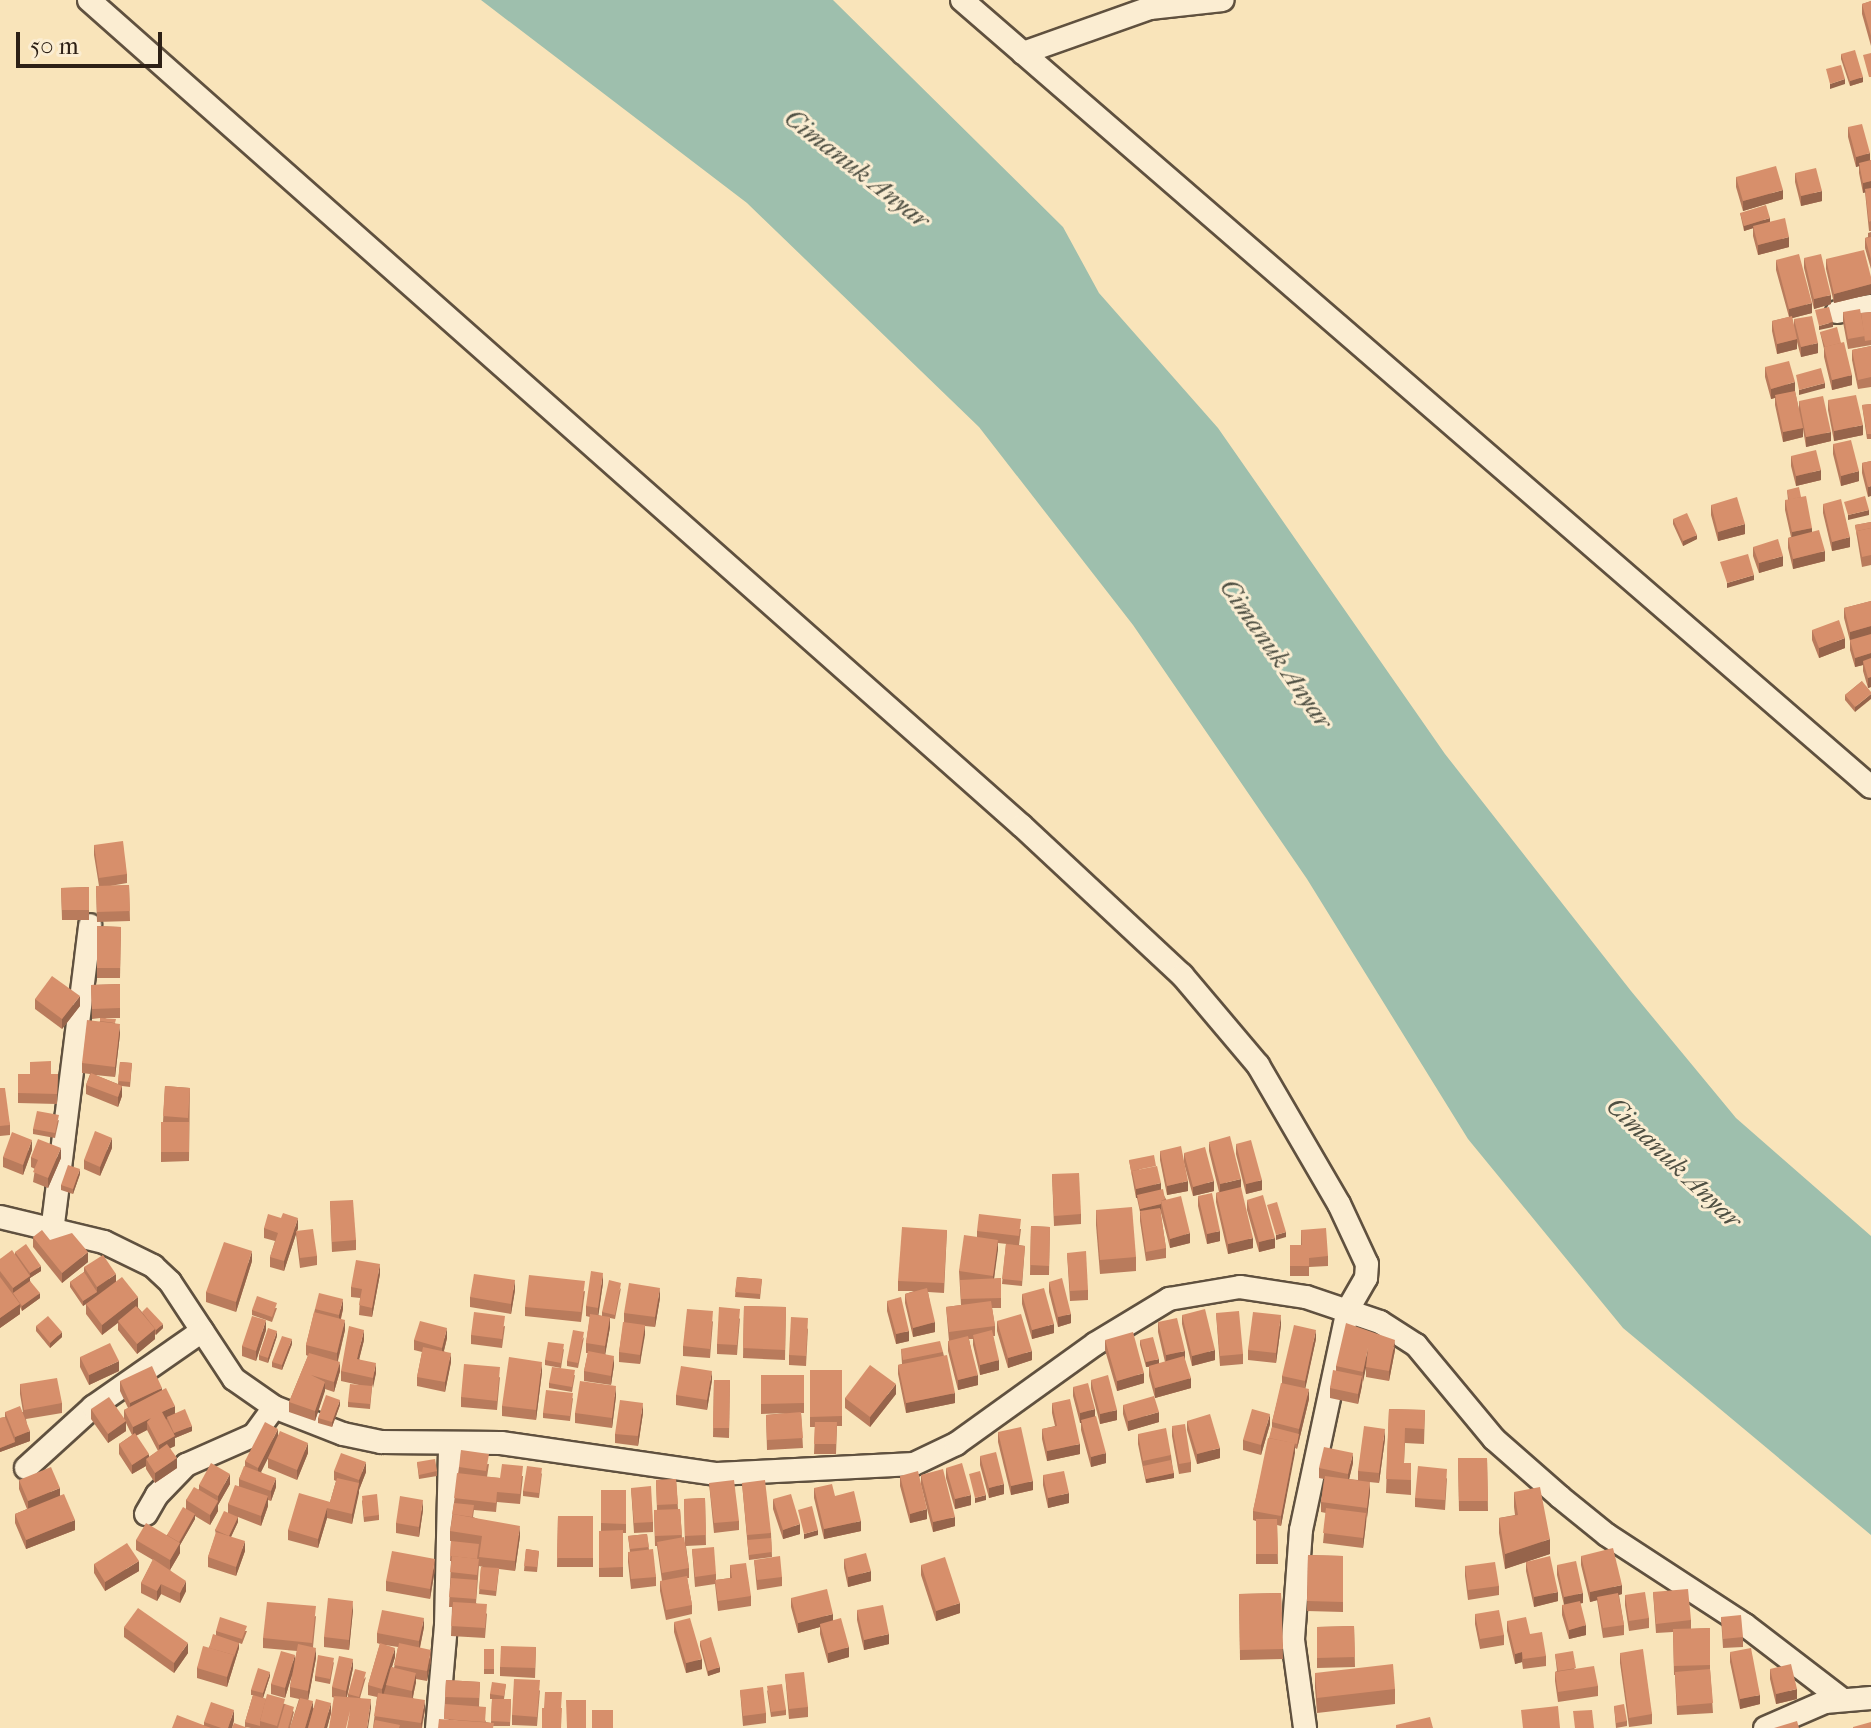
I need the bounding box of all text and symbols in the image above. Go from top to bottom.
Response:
scale bar [20,16,166,66]
text: 50 m [30,32,79,60]
water label: Cimanuk Anyar [778,103,936,235]
water label: Cimanuk Anyar [1213,573,1339,735]
water label: Cimanuk Anyar [1600,1091,1748,1235]

